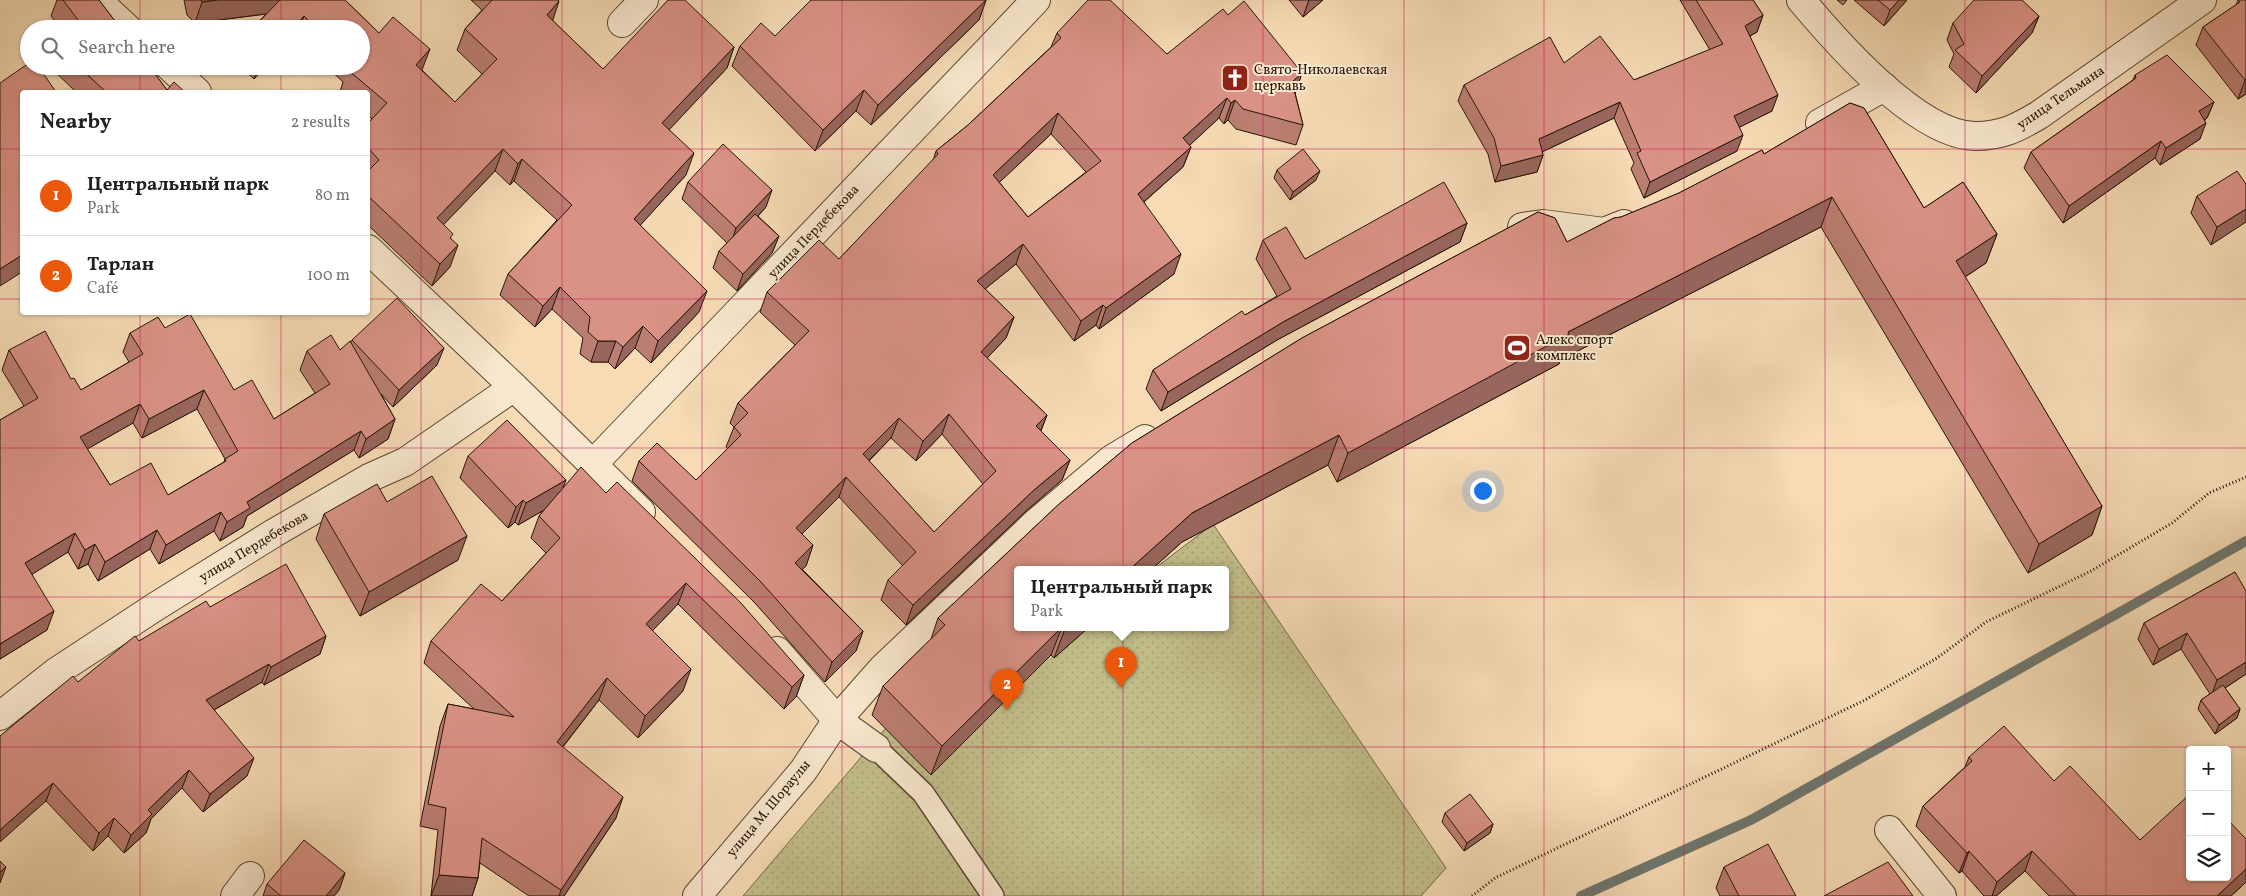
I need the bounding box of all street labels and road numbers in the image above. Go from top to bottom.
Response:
street label: улица Тельмана [2013,62,2109,134]
street label: улица Пердебекова [764,181,864,283]
street label: улица Пердебекова [196,507,312,587]
street label: улица М. Шораулы [723,756,815,862]

